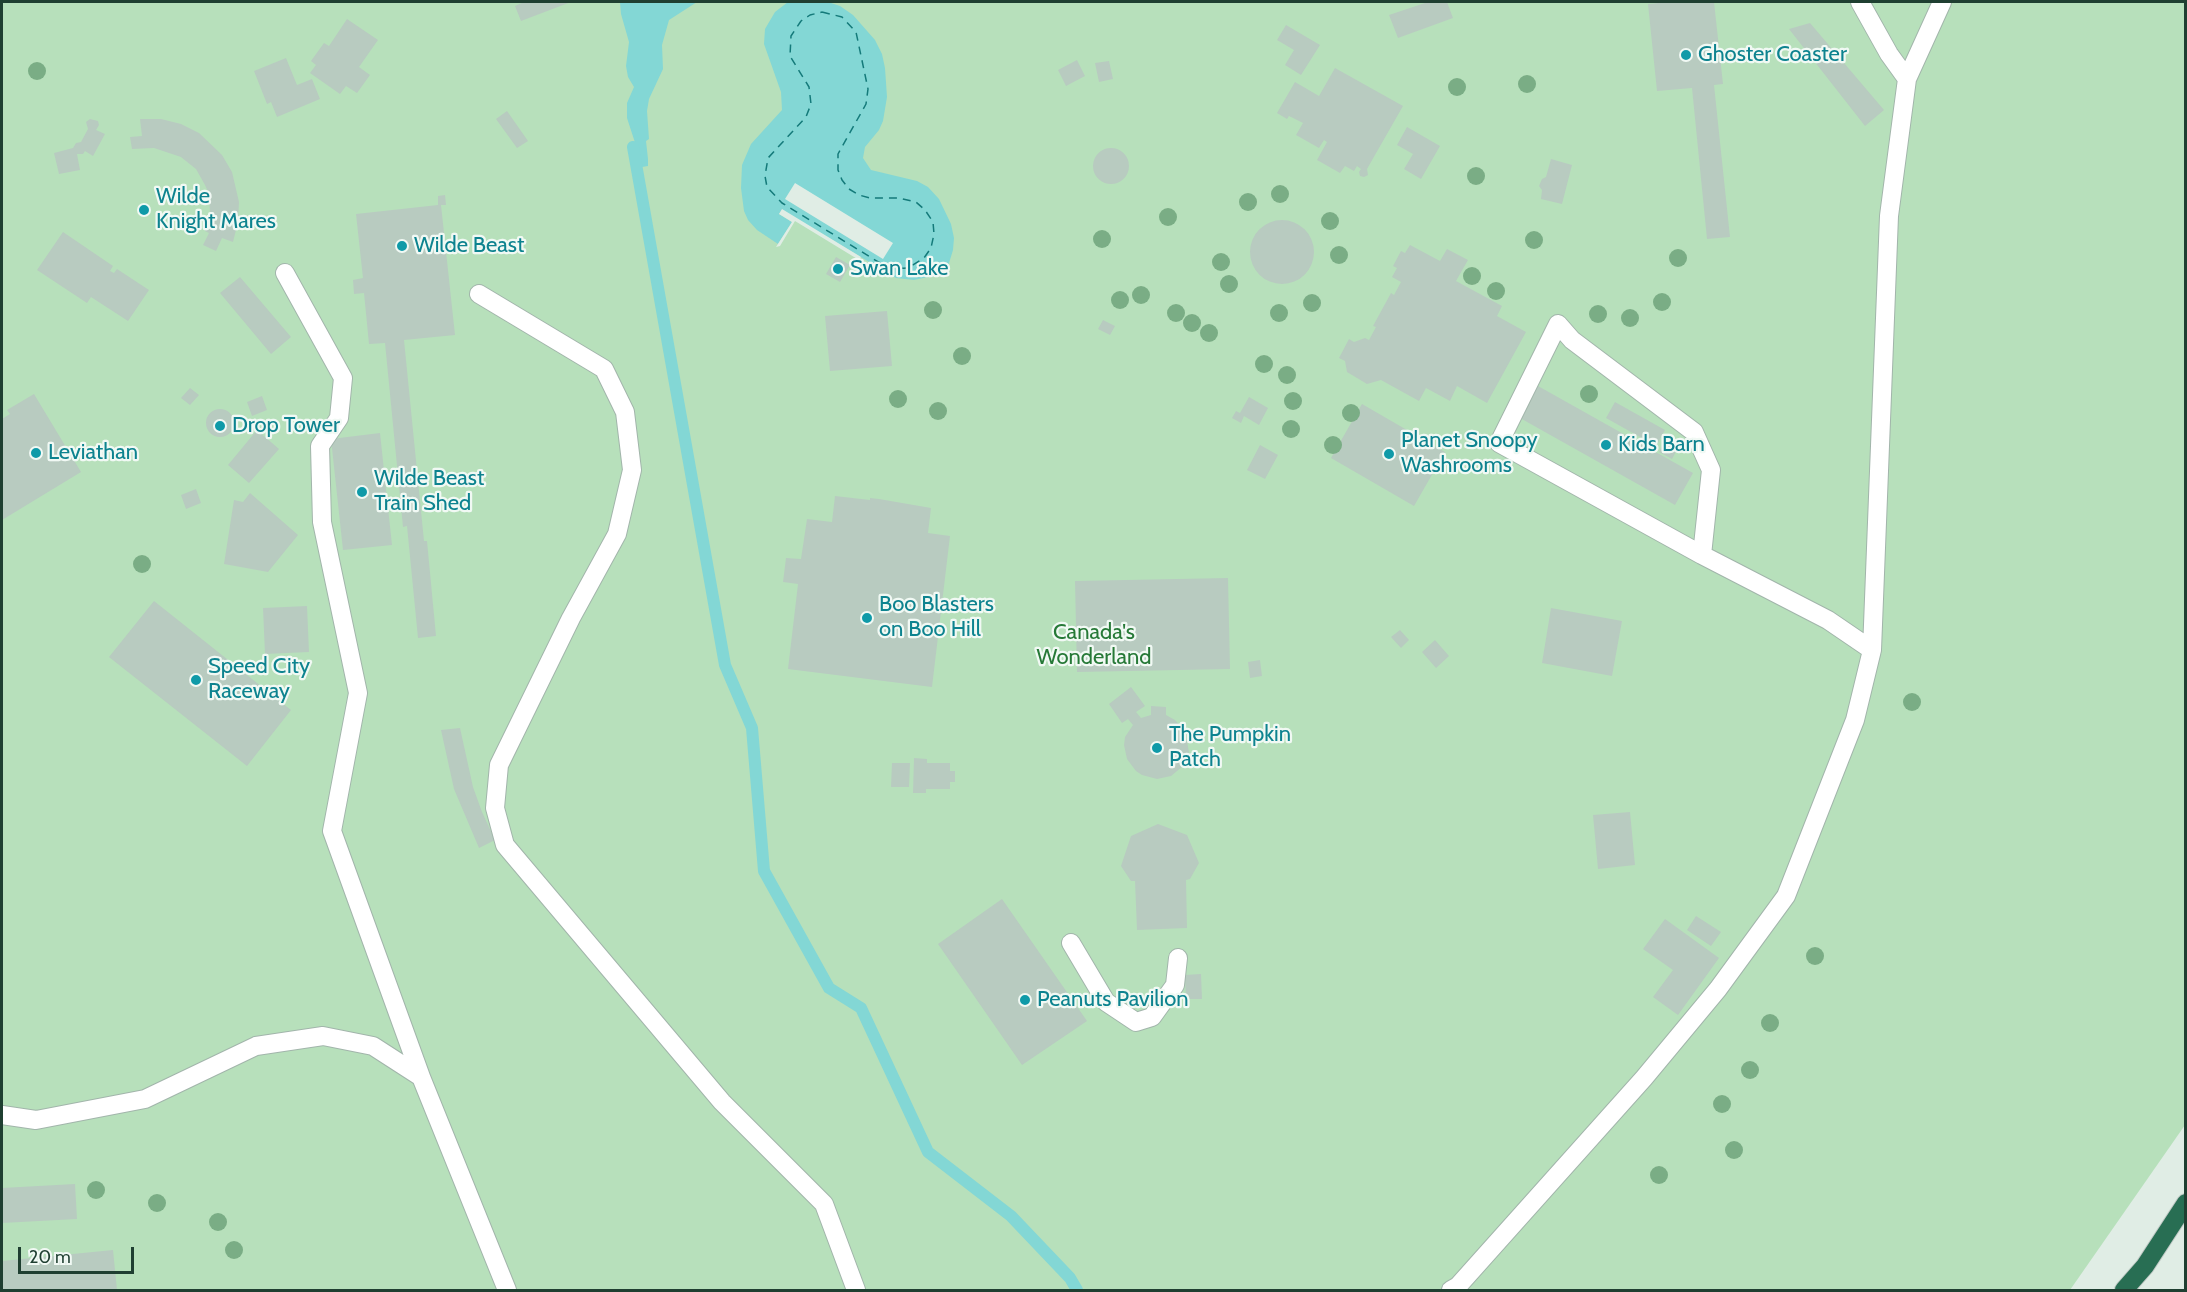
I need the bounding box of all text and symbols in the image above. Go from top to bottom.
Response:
place label: Ghoster Coaster [1698,42,1847,68]
marker: Ghoster Coaster [1679,48,1693,62]
place label: Wilde Knight Mares [156,184,276,236]
marker: Wilde Knight Mares [137,203,151,217]
place label: Wilde Beast [414,233,524,259]
marker: Wilde Beast [395,239,409,253]
place label: Swan Lake [850,256,948,282]
marker: Swan Lake [831,262,845,276]
place label: Drop Tower [232,413,340,439]
marker: Drop Tower [213,419,227,433]
place label: Planet Snoopy Washrooms [1401,428,1537,480]
place label: Kids Barn [1618,432,1705,458]
marker: Kids Barn [1599,438,1613,452]
place label: Leviathan [48,440,138,466]
marker: Leviathan [29,446,43,460]
marker: Planet Snoopy Washrooms [1382,447,1396,461]
place label: Wilde Beast Train Shed [374,466,484,518]
marker: Wilde Beast Train Shed [355,485,369,499]
place label: Boo Blasters on Boo Hill [879,592,994,644]
marker: Boo Blasters on Boo Hill [860,611,874,625]
park label: Canada's Wonderland [1036,620,1152,672]
place label: Speed City Raceway [208,654,310,706]
marker: Speed City Raceway [189,673,203,687]
place label: The Pumpkin Patch [1169,722,1291,774]
marker: The Pumpkin Patch [1150,741,1164,755]
place label: Peanuts Pavilion [1037,987,1189,1013]
marker: Peanuts Pavilion [1018,993,1032,1007]
scale bar [21,1235,136,1273]
text: 20 m [29,1246,71,1268]

